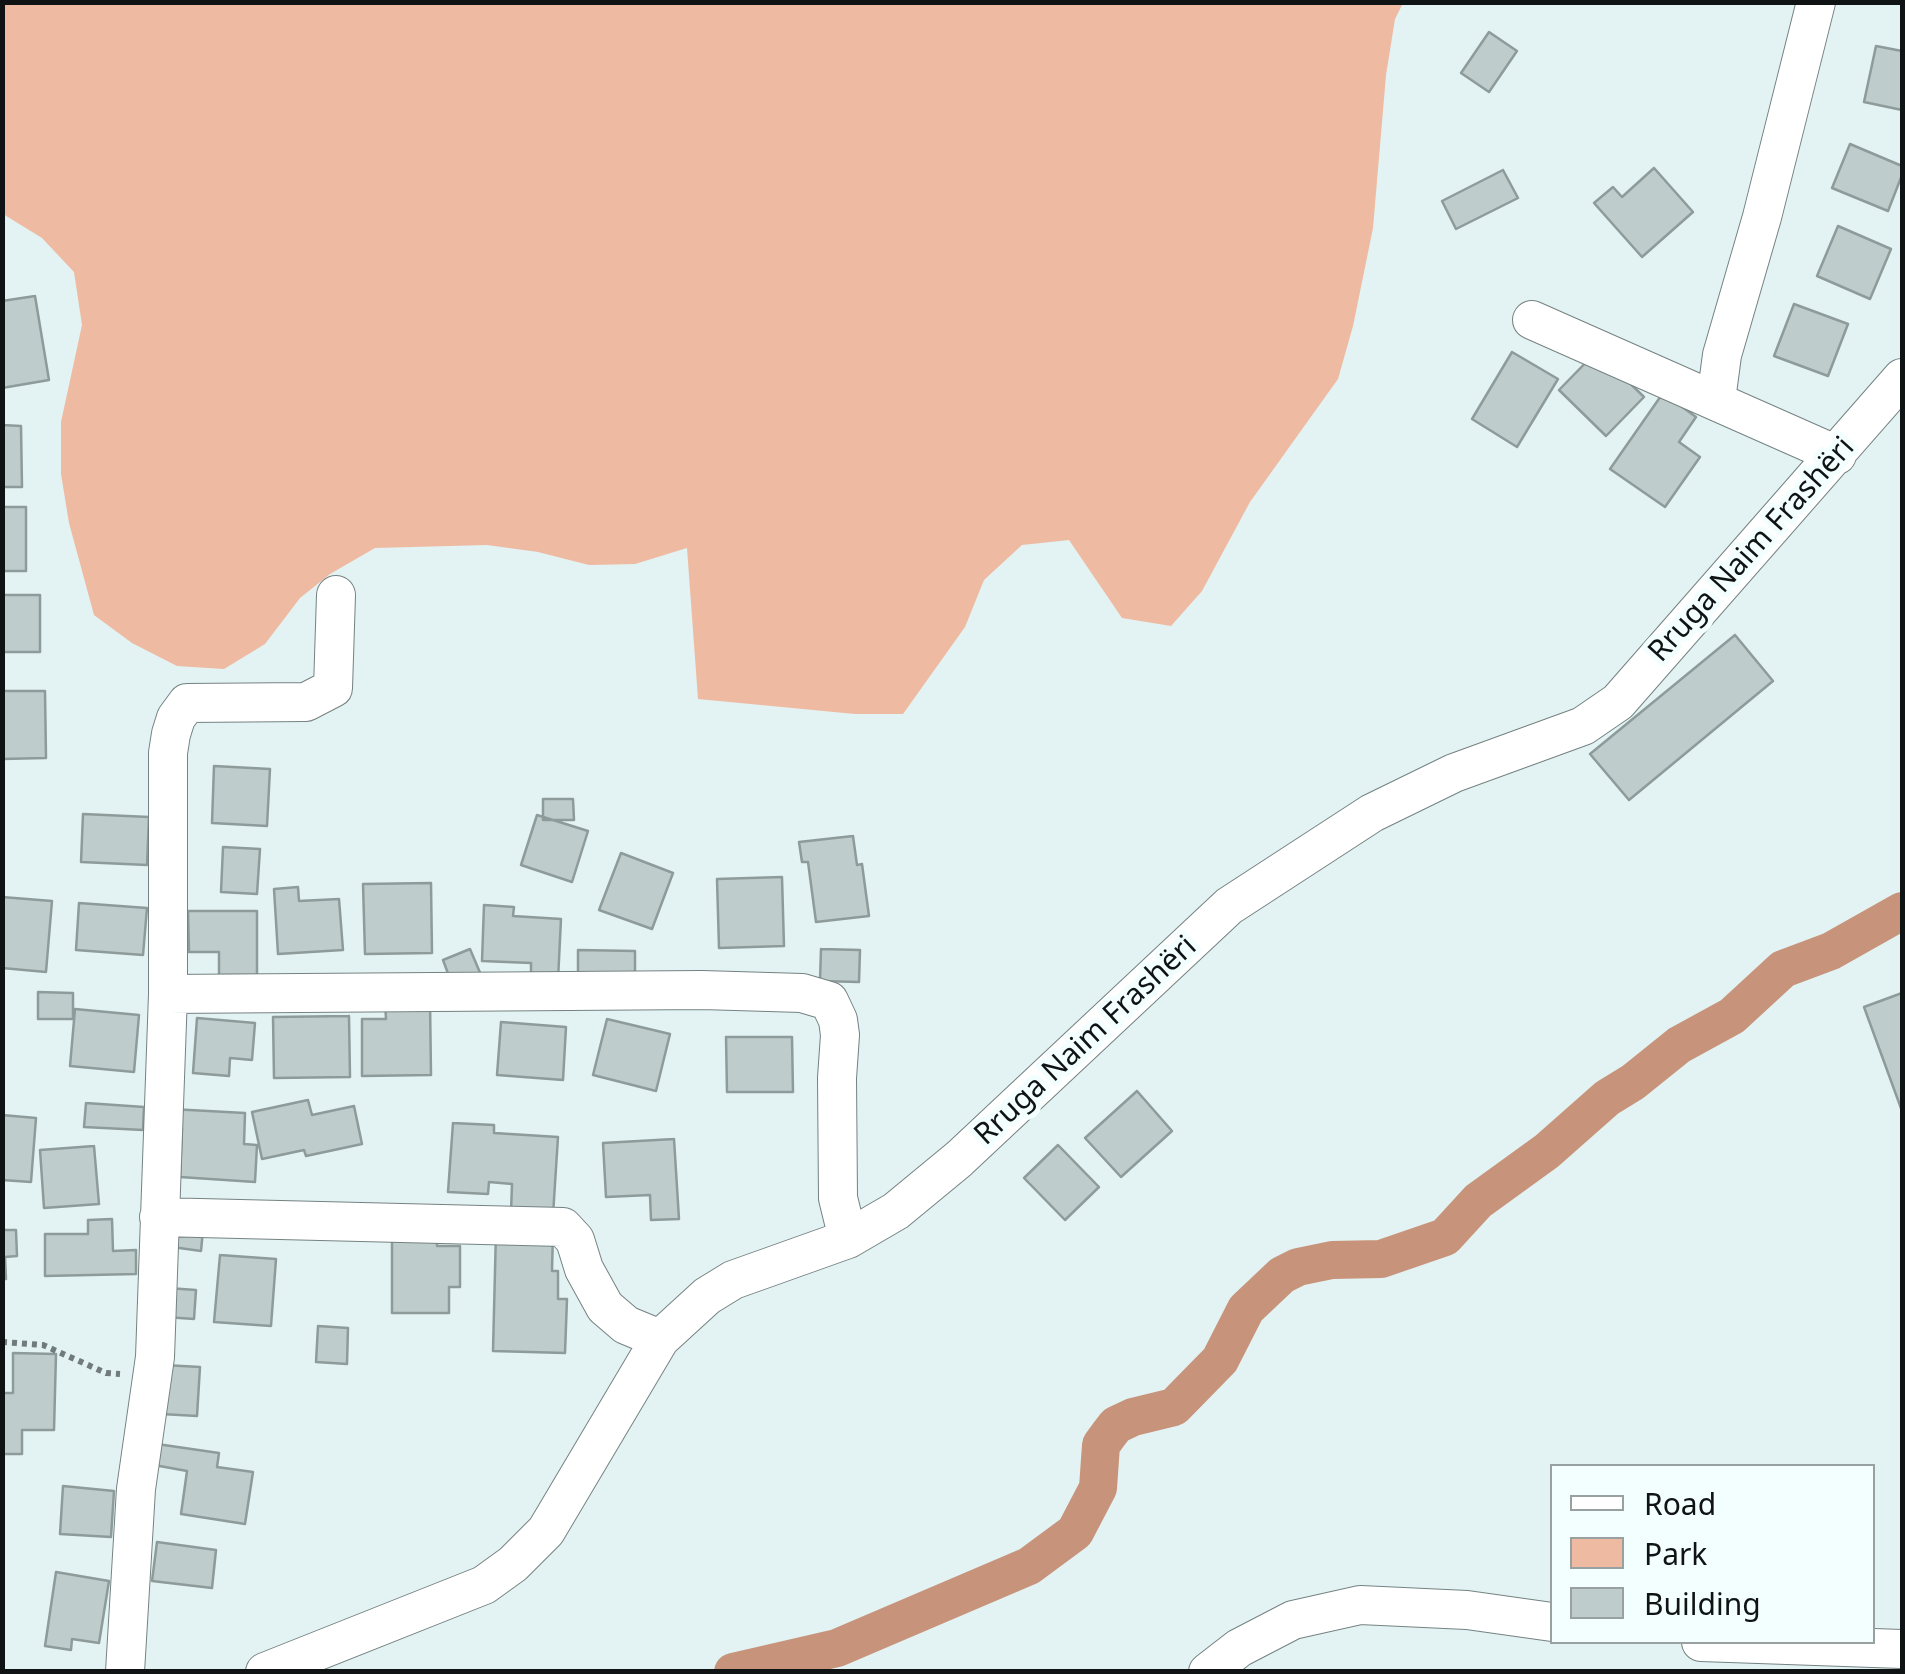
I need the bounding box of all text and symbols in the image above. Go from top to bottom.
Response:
street label: Rruga Naim Frashëri [1642,430,1862,670]
street label: Rruga Naim Frashëri [968,929,1204,1153]
legend [1550,1464,1875,1644]
text: Road [1644,1483,1716,1524]
text: Park [1644,1533,1707,1574]
text: Building [1644,1583,1761,1624]

